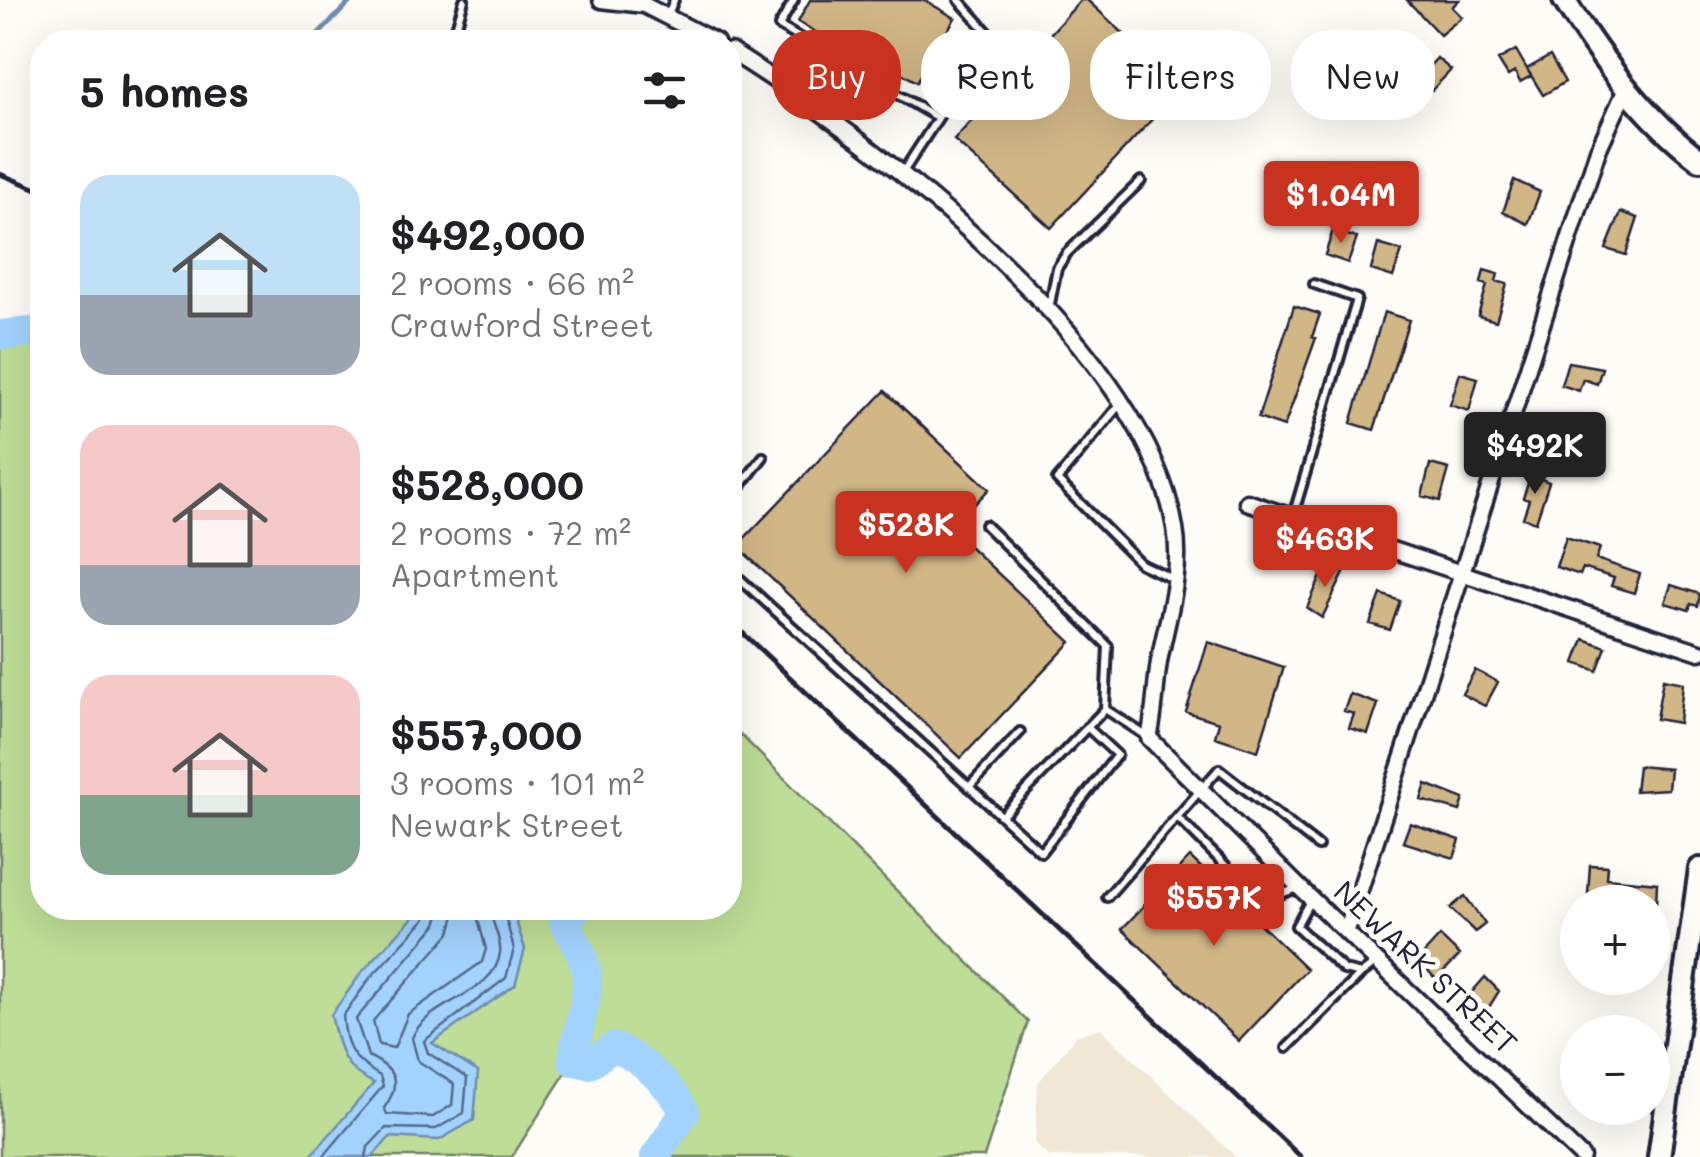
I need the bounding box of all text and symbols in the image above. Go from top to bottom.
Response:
chip: Buy [772,30,901,120]
chip: Rent [921,30,1070,120]
chip: Filters [1090,30,1271,120]
chip: New [1291,30,1435,120]
text: 5 homes [80,63,249,118]
icon: filters [637,63,692,118]
pin: $1.04M [1260,161,1422,246]
text: $1.04M [1286,172,1396,214]
text: $492,000 [390,206,585,261]
icon: home [160,215,280,335]
text: 2 rooms · 66 m² [390,261,634,303]
text: Crawford Street [390,303,654,345]
pin: $492K [1465,412,1605,497]
text: $492K [1486,423,1584,465]
text: $528,000 [390,456,584,511]
icon: home [160,465,280,585]
pin: $528K [836,491,976,576]
text: $528K [857,502,955,544]
pin: $463K [1255,505,1395,590]
text: 2 rooms · 72 m² [390,511,631,553]
text: $463K [1275,516,1375,558]
text: Apartment [390,553,559,595]
text: $557,000 [390,706,582,761]
icon: home [160,715,280,835]
text: 3 rooms · 101 m² [390,761,645,803]
text: Newark Street [390,803,623,845]
pin: $557K [1144,864,1284,949]
street label: NEWARK STREET [1326,871,1527,1062]
text: $557K [1166,875,1262,917]
map controls [1560,885,1670,1125]
button: + [1560,885,1670,995]
button: − [1560,1015,1670,1125]

